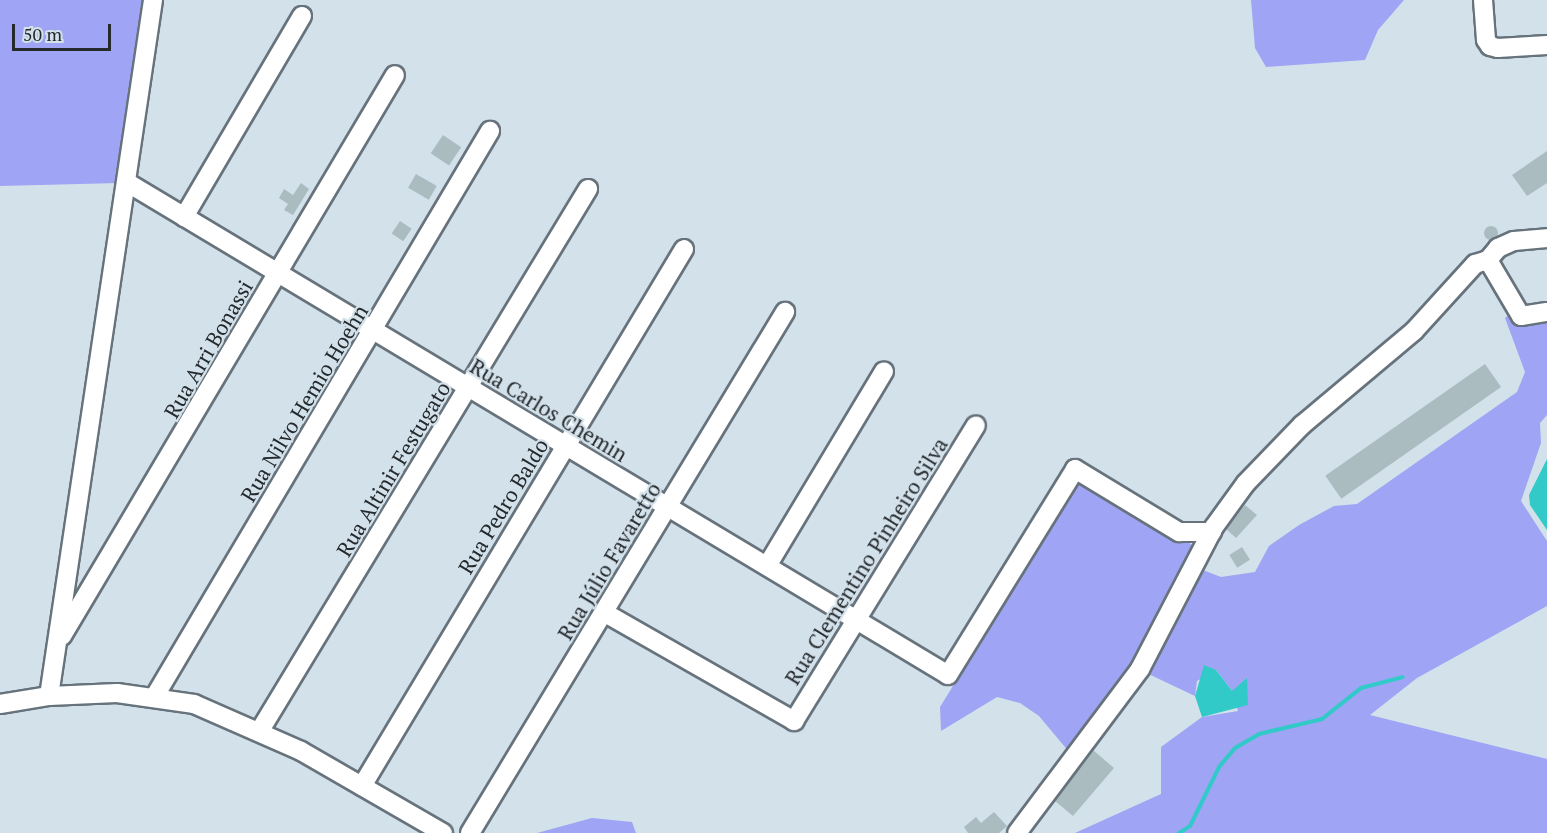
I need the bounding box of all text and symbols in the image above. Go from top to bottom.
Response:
scale bar [15,12,114,50]
text: 50 m [23,22,62,46]
street label: Rua Arri Bonassi [158,276,258,422]
street label: Rua Nilvo Hemio Hoehn [235,300,373,506]
street label: Rua Carlos Chemin [466,353,632,467]
street label: Rua Altinir Festugato [331,377,455,561]
street label: Rua Clementino Pinheiro Silva [779,433,953,689]
street label: Rua Pedro Baldo [453,434,553,578]
street label: Rua Júlio Favaretto [552,478,666,644]

